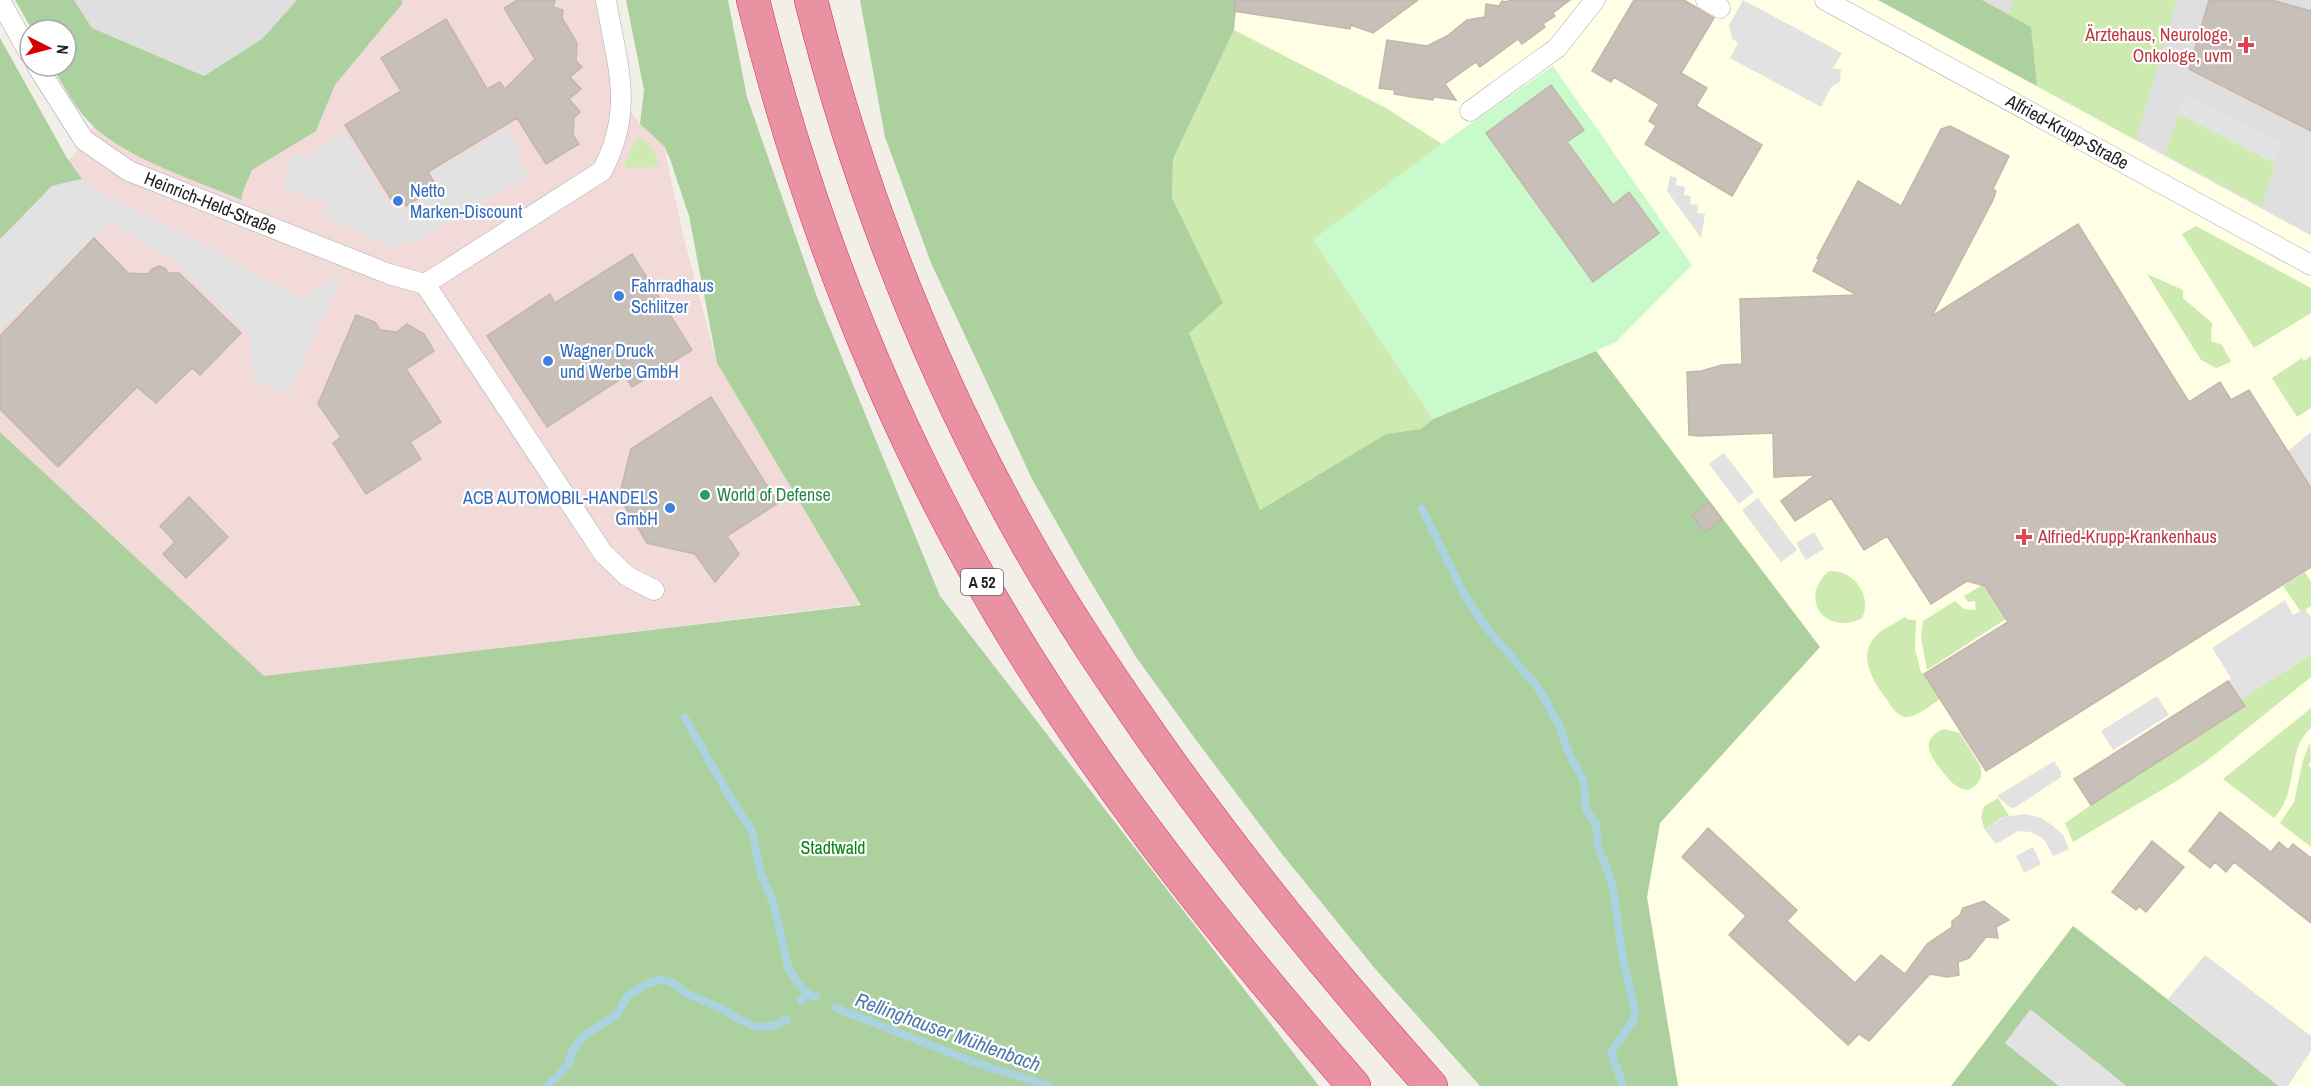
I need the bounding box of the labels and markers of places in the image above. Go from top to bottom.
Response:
place label: Ärztehaus, Neurologe, Onkologe, uvm [2084,22,2232,68]
marker: Ärztehaus, Neurologe, Onkologe, uvm [2237,36,2255,54]
place label: Netto Marken-Discount [410,178,522,224]
marker: Netto Marken-Discount [391,194,405,208]
place label: Fahrradhaus Schlitzer [631,273,714,319]
marker: Fahrradhaus Schlitzer [612,289,626,303]
place label: Wagner Druck und Werbe GmbH [560,338,679,384]
marker: Wagner Druck und Werbe GmbH [541,354,555,368]
place label: World of Defense [717,482,831,507]
place label: ACB AUTOMOBIL-HANDELS GmbH [462,485,658,531]
marker: World of Defense [698,488,712,502]
marker: ACB AUTOMOBIL-HANDELS GmbH [663,501,677,515]
place label: Alfried-Krupp-Krankenhaus [2037,524,2217,549]
marker: Alfried-Krupp-Krankenhaus [2015,528,2033,546]

